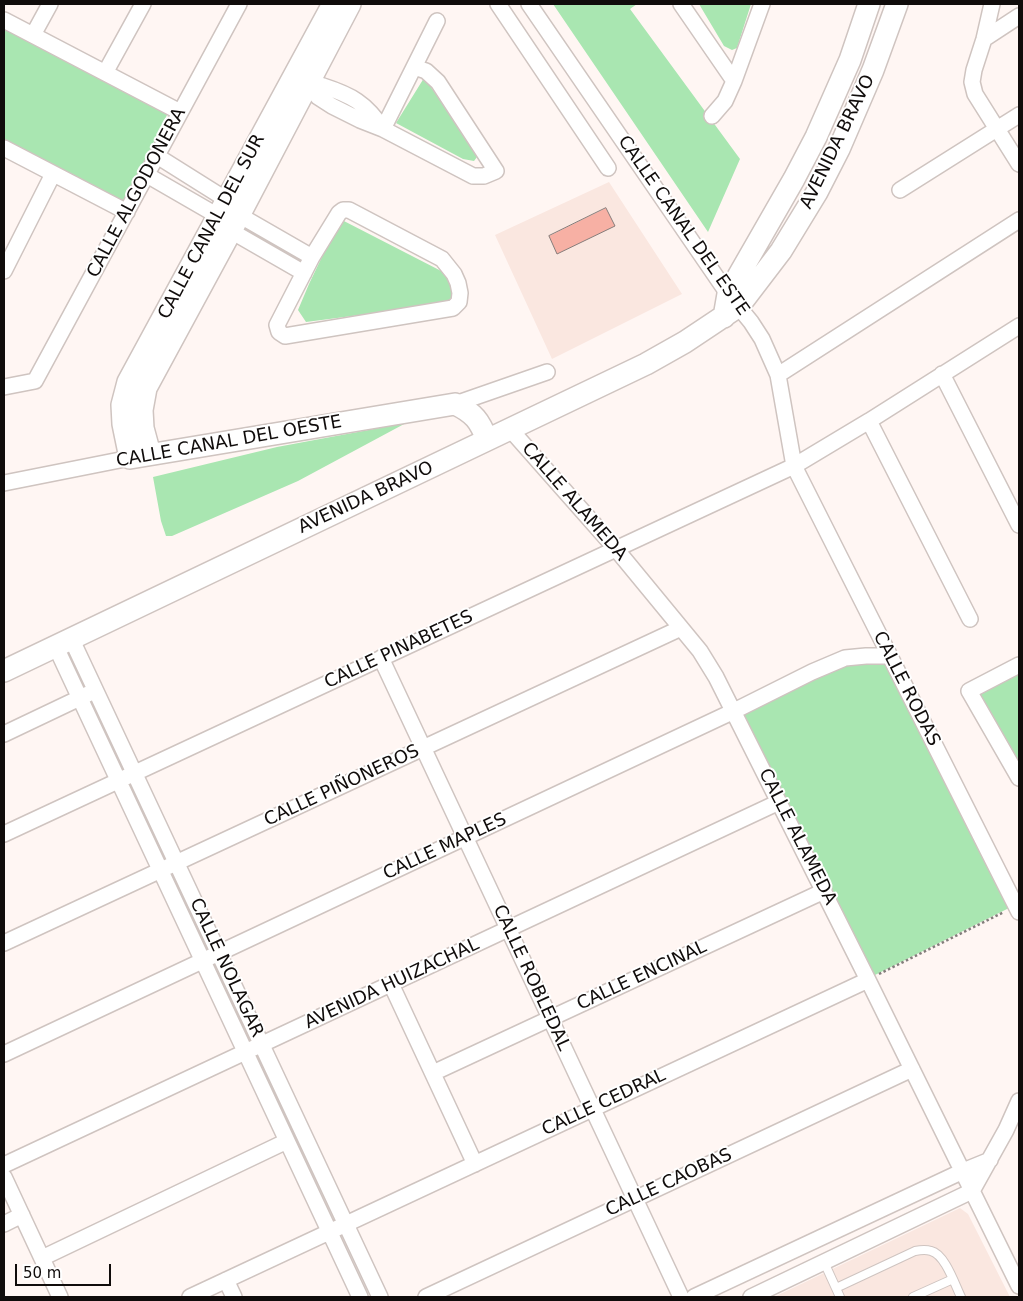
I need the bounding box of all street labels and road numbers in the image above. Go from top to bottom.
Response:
street label: AVENIDA BRAVO [796,71,880,213]
street label: CALLE ALGODONERA [83,104,191,282]
street label: CALLE CANAL DEL SUR [154,131,270,323]
street label: CALLE CANAL DEL ESTE [613,132,753,320]
street label: CALLE CANAL DEL OESTE [114,412,344,472]
street label: CALLE ALAMEDA [517,438,631,566]
street label: AVENIDA BRAVO [295,457,437,539]
street label: CALLE PINABETES [321,606,477,694]
street label: CALLE RODAS [868,628,944,750]
street label: CALLE PIÑONEROS [261,741,423,831]
street label: CALLE ALAMEDA [753,765,841,909]
street label: CALLE MAPLES [380,809,510,885]
street label: CALLE NOLAGAR [184,895,268,1041]
street label: CALLE ROBLEDAL [488,902,574,1054]
street label: AVENIDA HUIZACHAL [301,934,483,1034]
street label: CALLE ENCINAL [574,937,710,1015]
street label: CALLE CEDRAL [539,1065,669,1141]
street label: CALLE CAOBAS [602,1144,736,1222]

